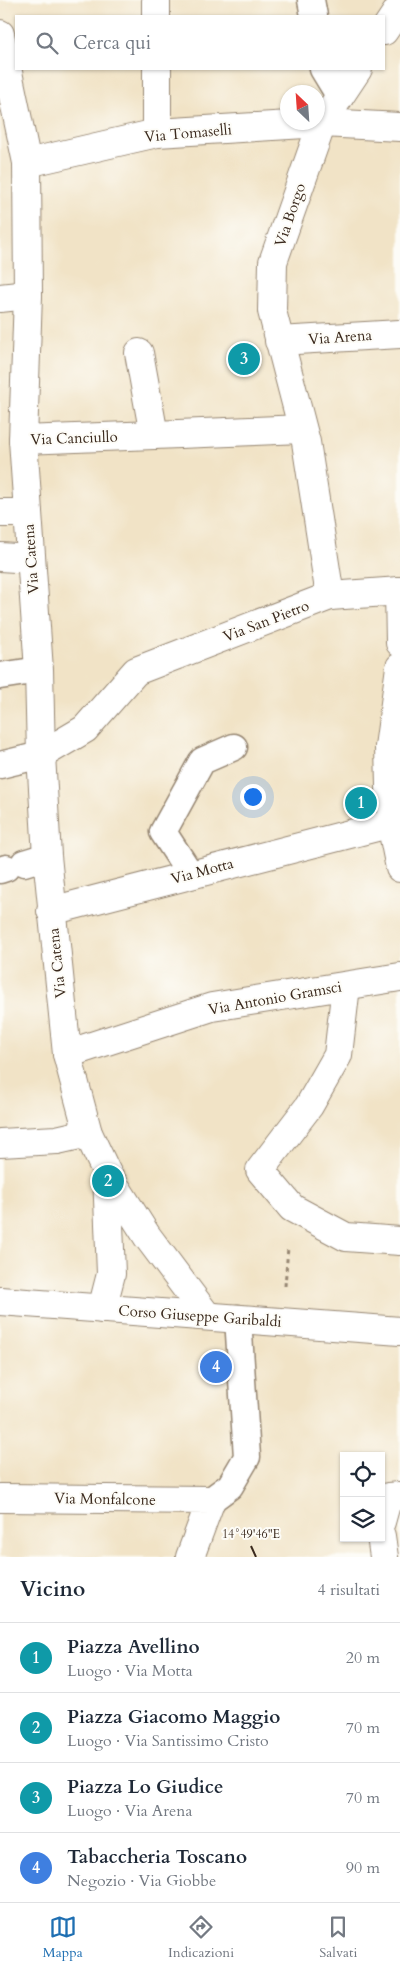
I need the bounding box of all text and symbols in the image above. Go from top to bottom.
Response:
search box [15,15,385,70]
icon: search [33,29,61,57]
text: Cerca qui [73,30,151,56]
north arrow [280,85,325,130]
street label: Via Tomaselli [143,119,233,147]
street label: Via Borgo [270,181,310,249]
street label: Via Arena [308,325,373,349]
pin: 3 [228,340,260,378]
street label: Via Canciullo [30,426,118,450]
street label: Via Catena [19,523,43,595]
street label: Via San Pietro [220,595,312,647]
your location [240,784,266,810]
pin: 1 [345,784,377,822]
street label: Via Motta [169,853,236,889]
street label: Via Catena [43,927,71,999]
street label: Via Antonio Gramsci [207,976,343,1020]
pin: 2 [92,1162,124,1200]
street label: Corso Giuseppe Garibaldi [118,1300,282,1332]
pin: 4 [200,1348,232,1386]
map controls [340,1452,385,1542]
button: locate [340,1452,385,1497]
street label: Via Monfalcone [54,1488,156,1510]
button: layers [340,1497,385,1542]
text: 14°49'46"E [222,1526,280,1542]
text: Vicino [20,1575,85,1604]
text: 4 risultati [317,1579,380,1601]
text: Piazza Avellino [67,1634,200,1660]
text: 1 [32,1647,40,1669]
text: 20 m [346,1647,380,1669]
text: Luogo · Via Motta [67,1660,193,1682]
text: Piazza Giacomo Maggio [67,1704,280,1730]
text: 2 [32,1717,40,1739]
text: 70 m [346,1717,380,1739]
text: Luogo · Via Santissimo Cristo [67,1730,269,1752]
text: Piazza Lo Giudice [67,1774,223,1800]
text: 3 [32,1787,40,1809]
text: 70 m [346,1787,380,1809]
text: Luogo · Via Arena [67,1800,192,1822]
text: Tabaccheria Toscano [67,1844,247,1870]
text: 4 [32,1857,40,1879]
text: 90 m [346,1857,380,1879]
text: Negozio · Via Giobbe [67,1870,216,1892]
tab: Mappa [43,1913,83,1962]
tab: Indicazioni [168,1913,234,1962]
tab: Salvati [319,1913,357,1962]

